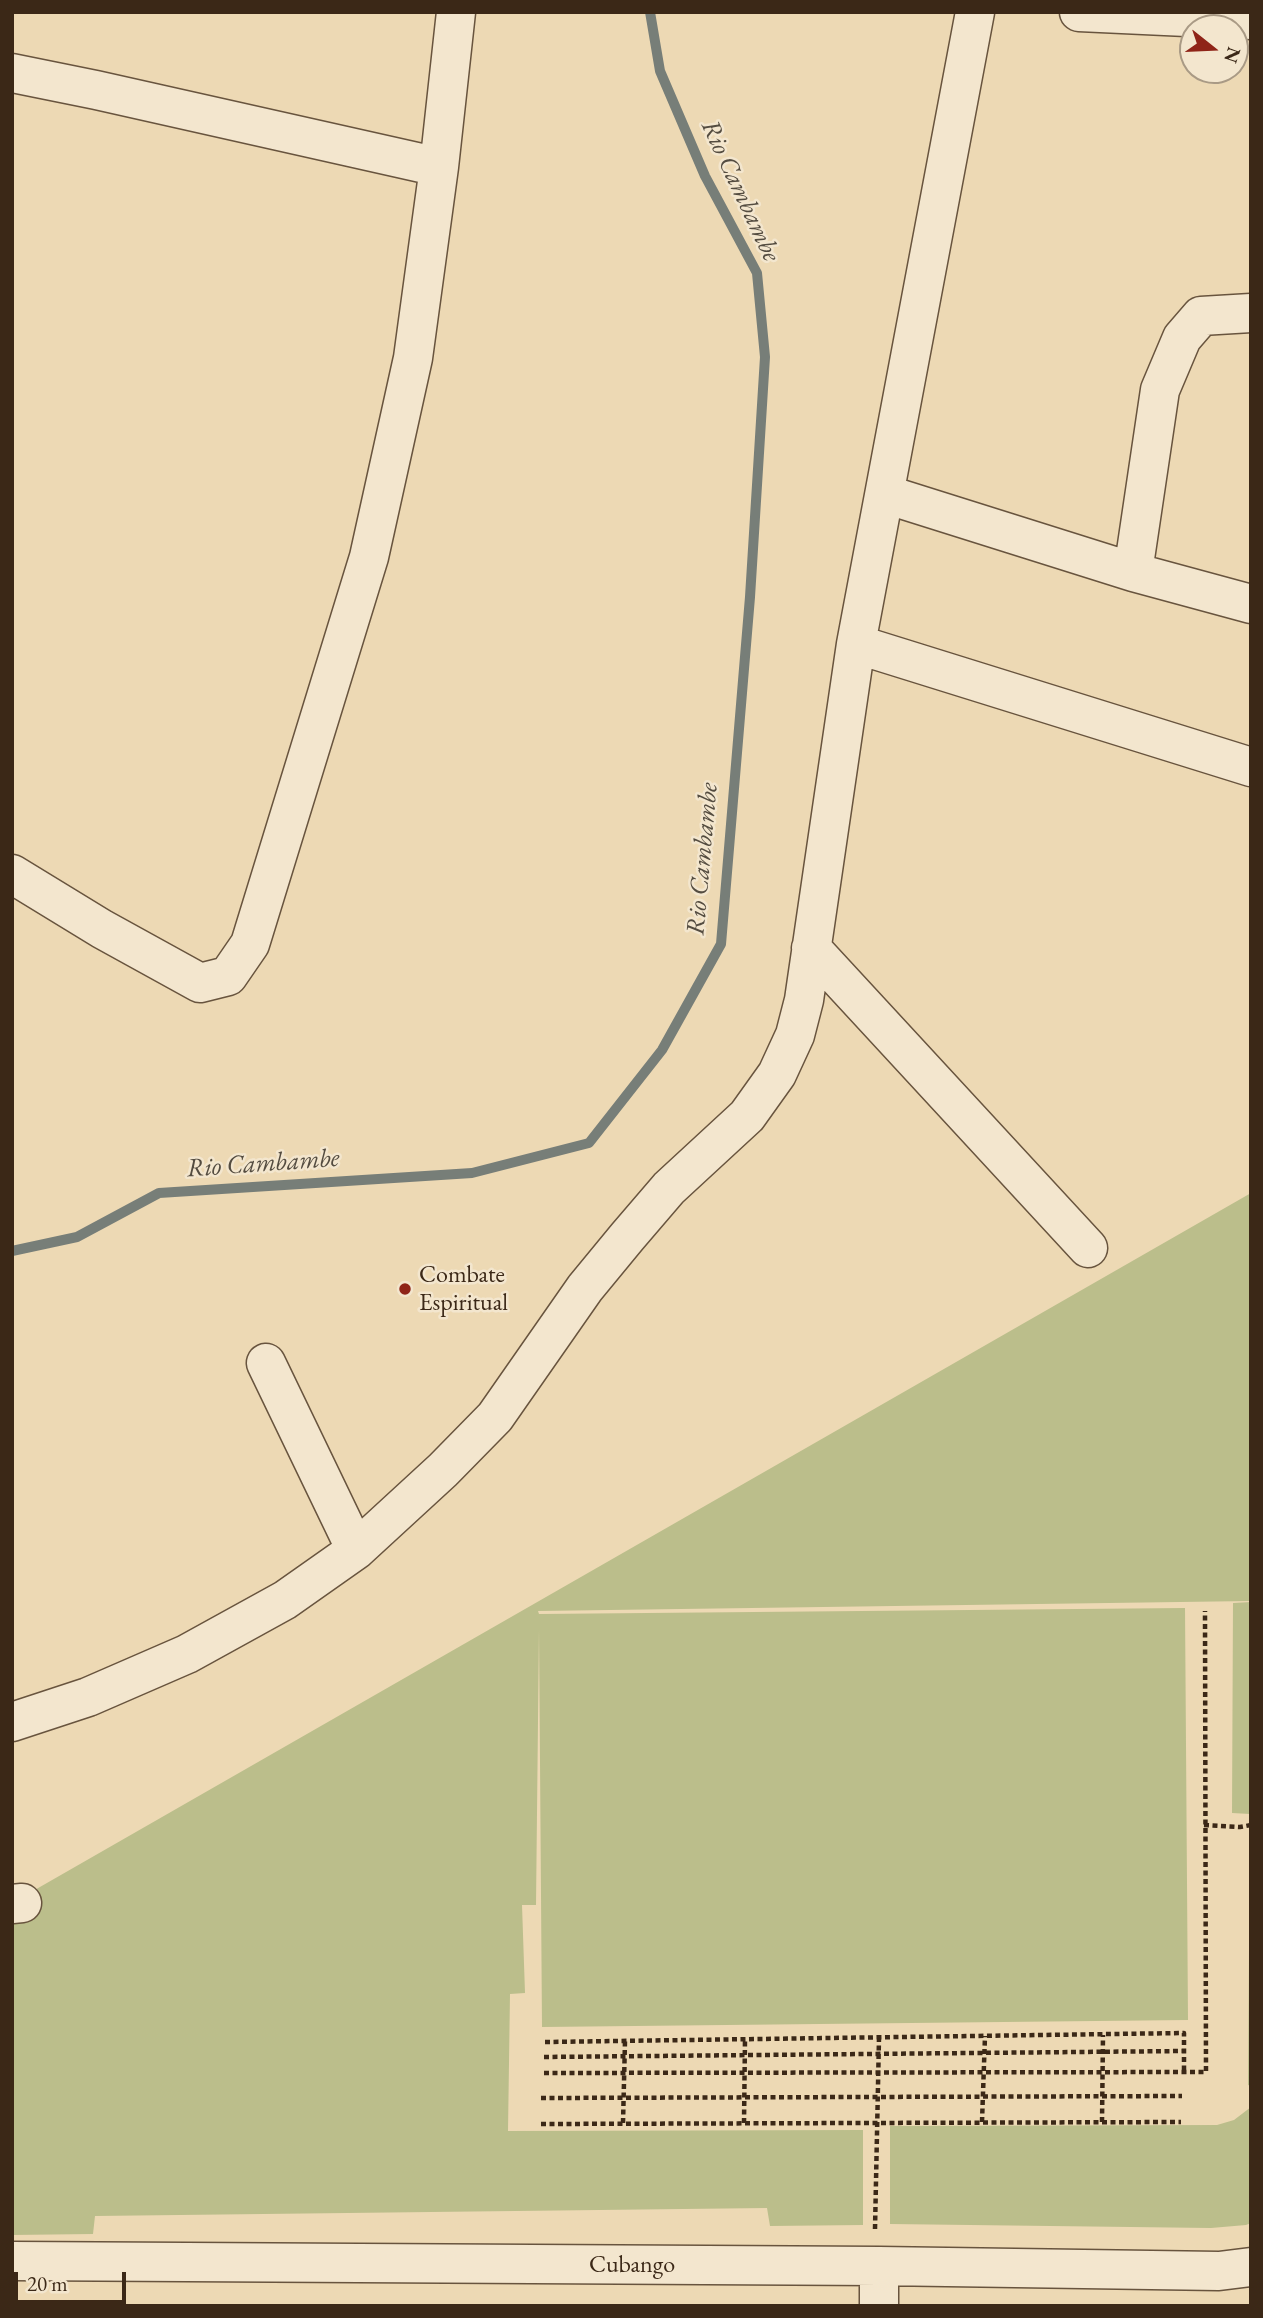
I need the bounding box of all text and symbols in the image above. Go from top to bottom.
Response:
north arrow [1179,14,1249,84]
text: N [1218,44,1247,66]
water label: Rio Cambambe [693,115,787,267]
water label: Rio Cambambe [681,781,725,937]
water label: Rio Cambambe [186,1143,340,1185]
place label: Combate Espiritual [419,1261,508,1317]
marker: Combate Espiritual [397,1281,413,1297]
street label: Cubango [589,2251,675,2279]
scale bar [18,2258,130,2302]
text: 20 m [27,2270,68,2297]

